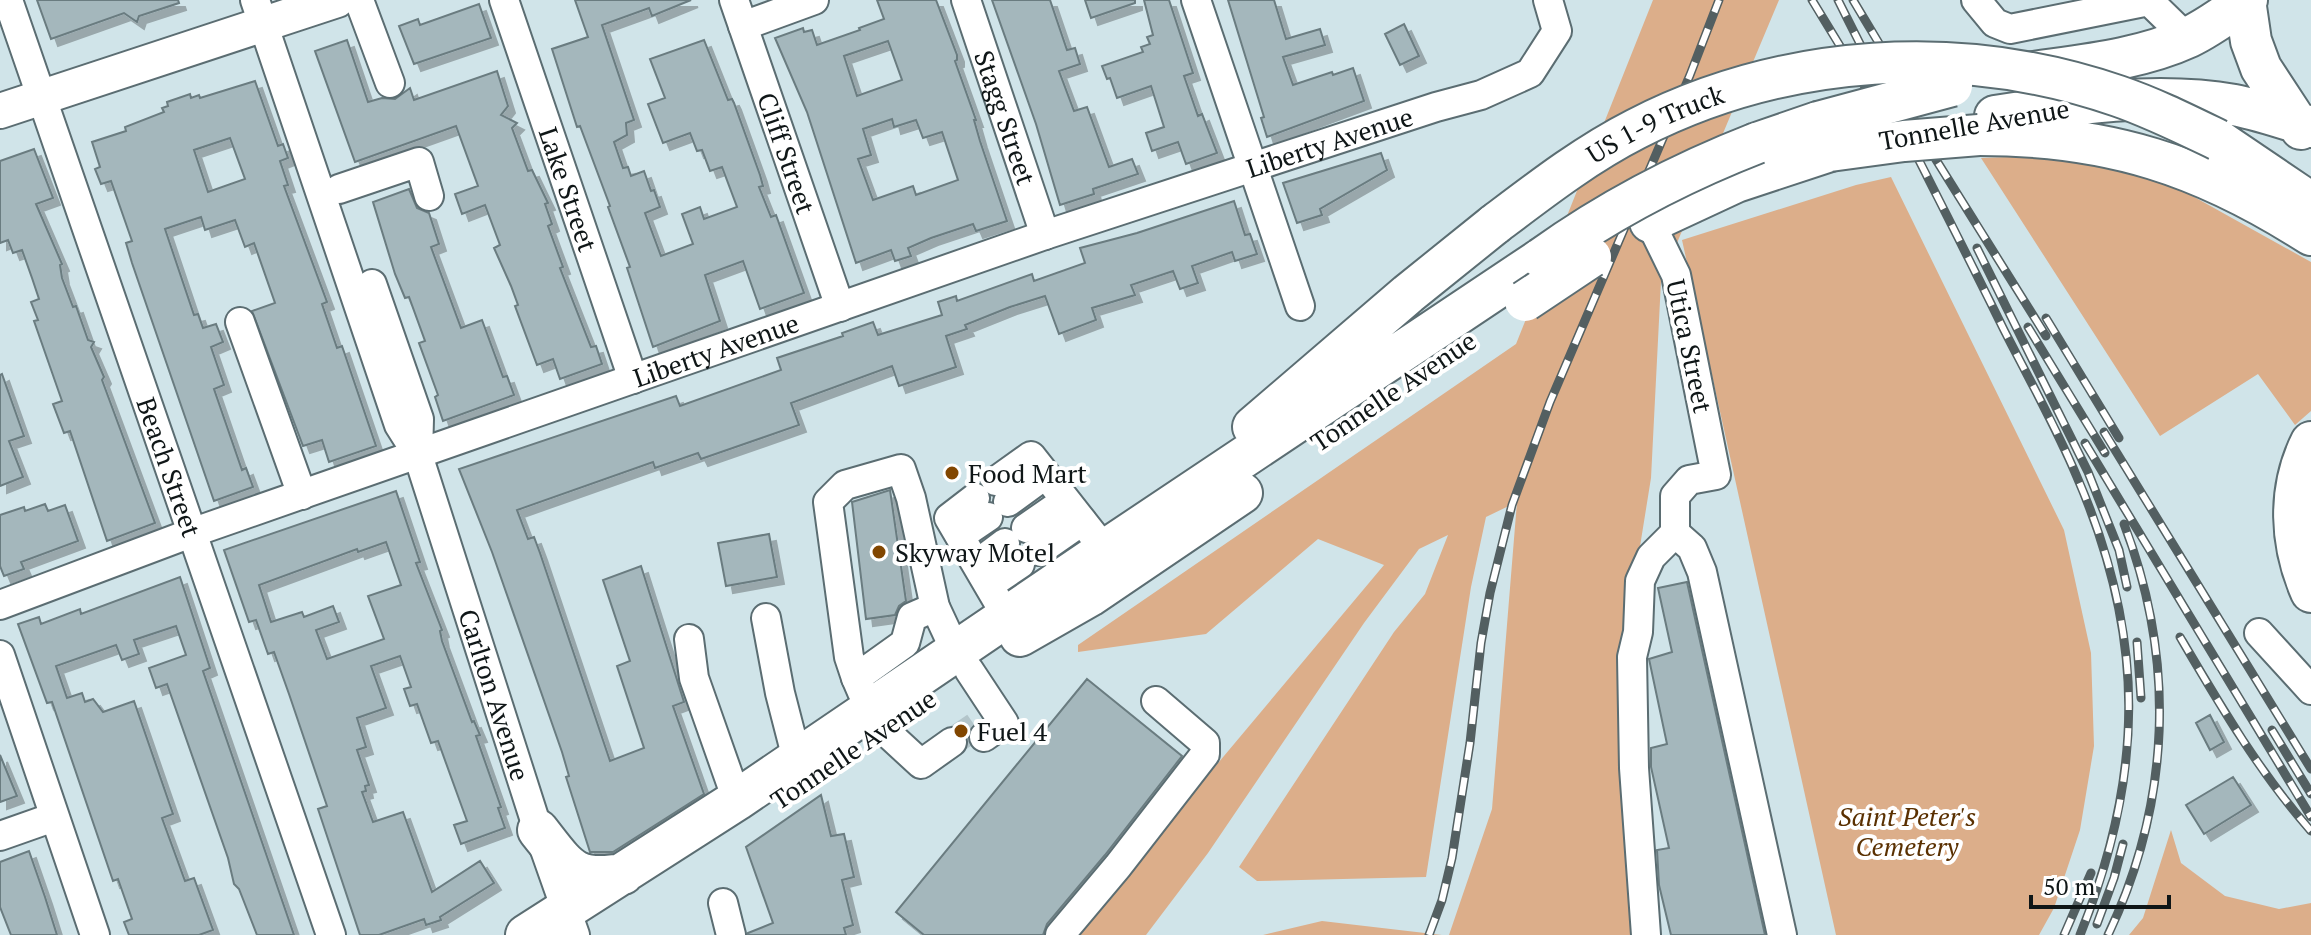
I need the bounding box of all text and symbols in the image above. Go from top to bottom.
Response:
street label: Stagg Street [967,46,1044,190]
street label: US 1-9 Truck [1580,77,1729,171]
street label: Cliff Street [750,88,824,219]
street label: Tonnelle Avenue [1876,91,2072,157]
street label: Liberty Avenue [1242,99,1417,185]
street label: Lake Street [532,123,605,256]
street label: Utica Street [1659,276,1721,416]
street label: Liberty Avenue [629,305,803,394]
street label: Tonnelle Avenue [1304,323,1482,459]
street label: Beach Street [130,393,209,541]
place label: Food Mart [968,456,1087,490]
marker: Food Mart [943,464,961,482]
place label: Skyway Motel [895,535,1055,569]
marker: Skyway Motel [870,543,888,561]
street label: Carlton Avenue [451,605,538,785]
street label: Tonnelle Avenue [764,681,942,817]
place label: Fuel 4 [977,714,1047,748]
marker: Fuel 4 [952,722,970,740]
park label: Saint Peter's Cemetery [1838,799,1976,863]
scale bar [2031,859,2169,909]
text: 50 m [2043,870,2095,902]

